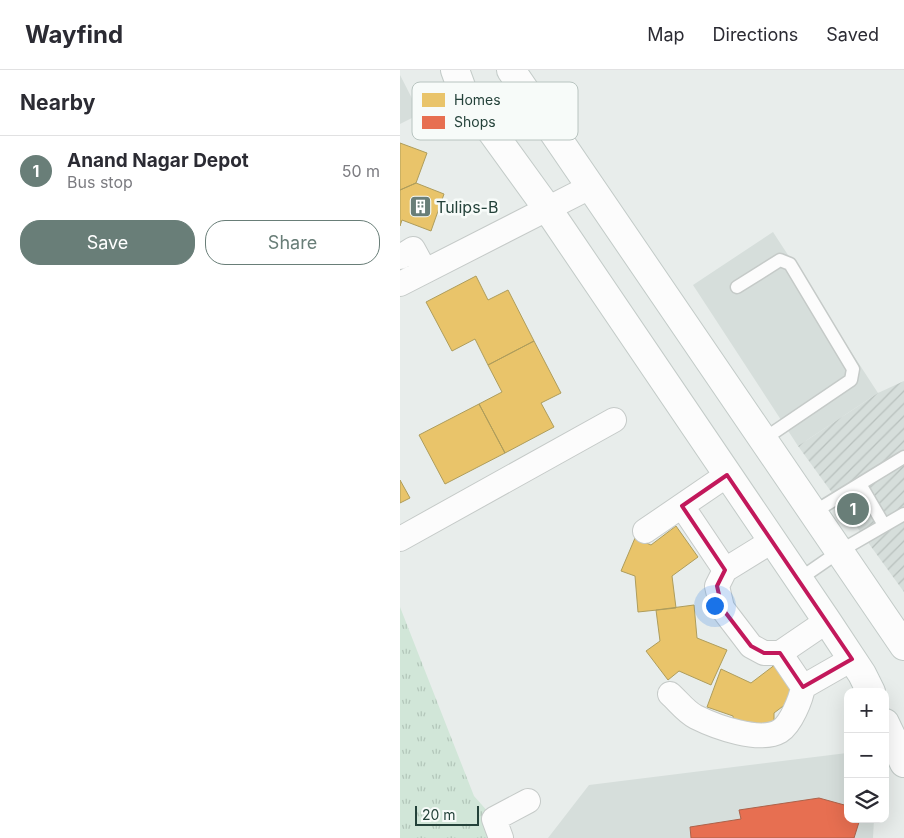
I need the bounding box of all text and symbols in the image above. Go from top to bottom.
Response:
text: Wayfind [25,20,123,49]
text: Map [647,24,685,45]
text: Directions [713,24,798,45]
text: Saved [826,24,879,45]
legend [412,82,578,140]
text: Nearby [20,90,95,115]
text: Homes [454,91,501,108]
text: Shops [454,113,496,130]
text: Anand Nagar Depot [67,149,249,172]
text: 1 [33,161,39,181]
text: 50 m [342,161,380,181]
text: Bus stop [67,172,133,192]
building icon: Tulips-B [408,195,432,219]
place label: Tulips-B [436,197,498,217]
button: Save [20,220,195,265]
button: Share [205,220,380,265]
pin: 1 [837,490,869,528]
your location [702,593,728,619]
map controls [844,688,889,823]
button: + [844,688,889,733]
button: − [844,733,889,778]
button: layers [844,778,889,823]
scale bar [415,803,479,826]
text: 20 m [422,806,456,823]

